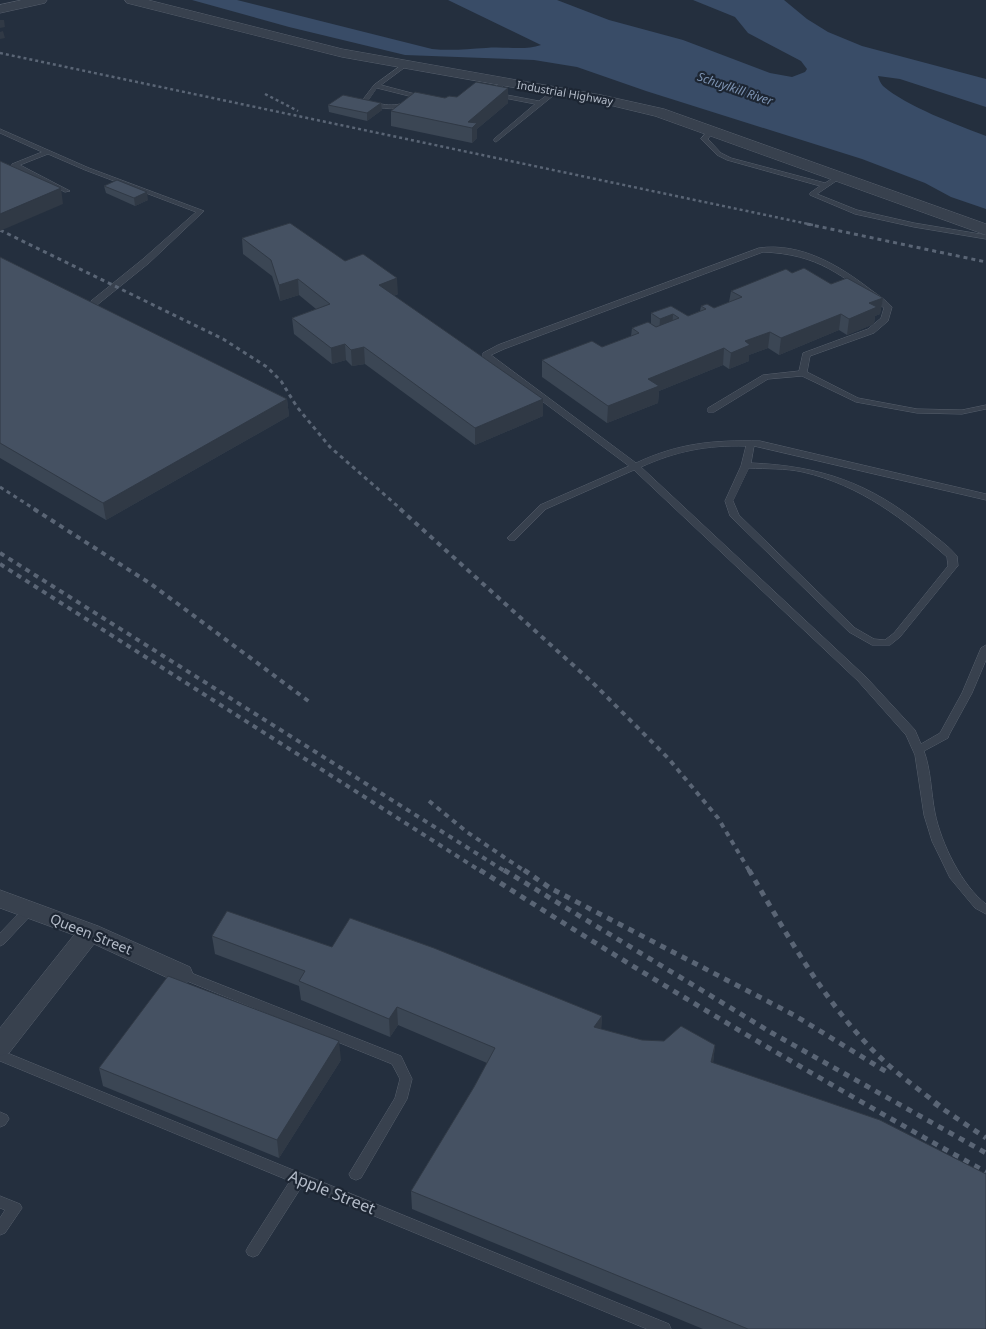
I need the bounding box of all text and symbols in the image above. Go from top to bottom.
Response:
water label: Schuylkill River [695,68,776,110]
street label: Industrial Highway [516,77,615,108]
street label: Queen Street [47,908,135,959]
street label: Apple Street [285,1165,379,1219]

